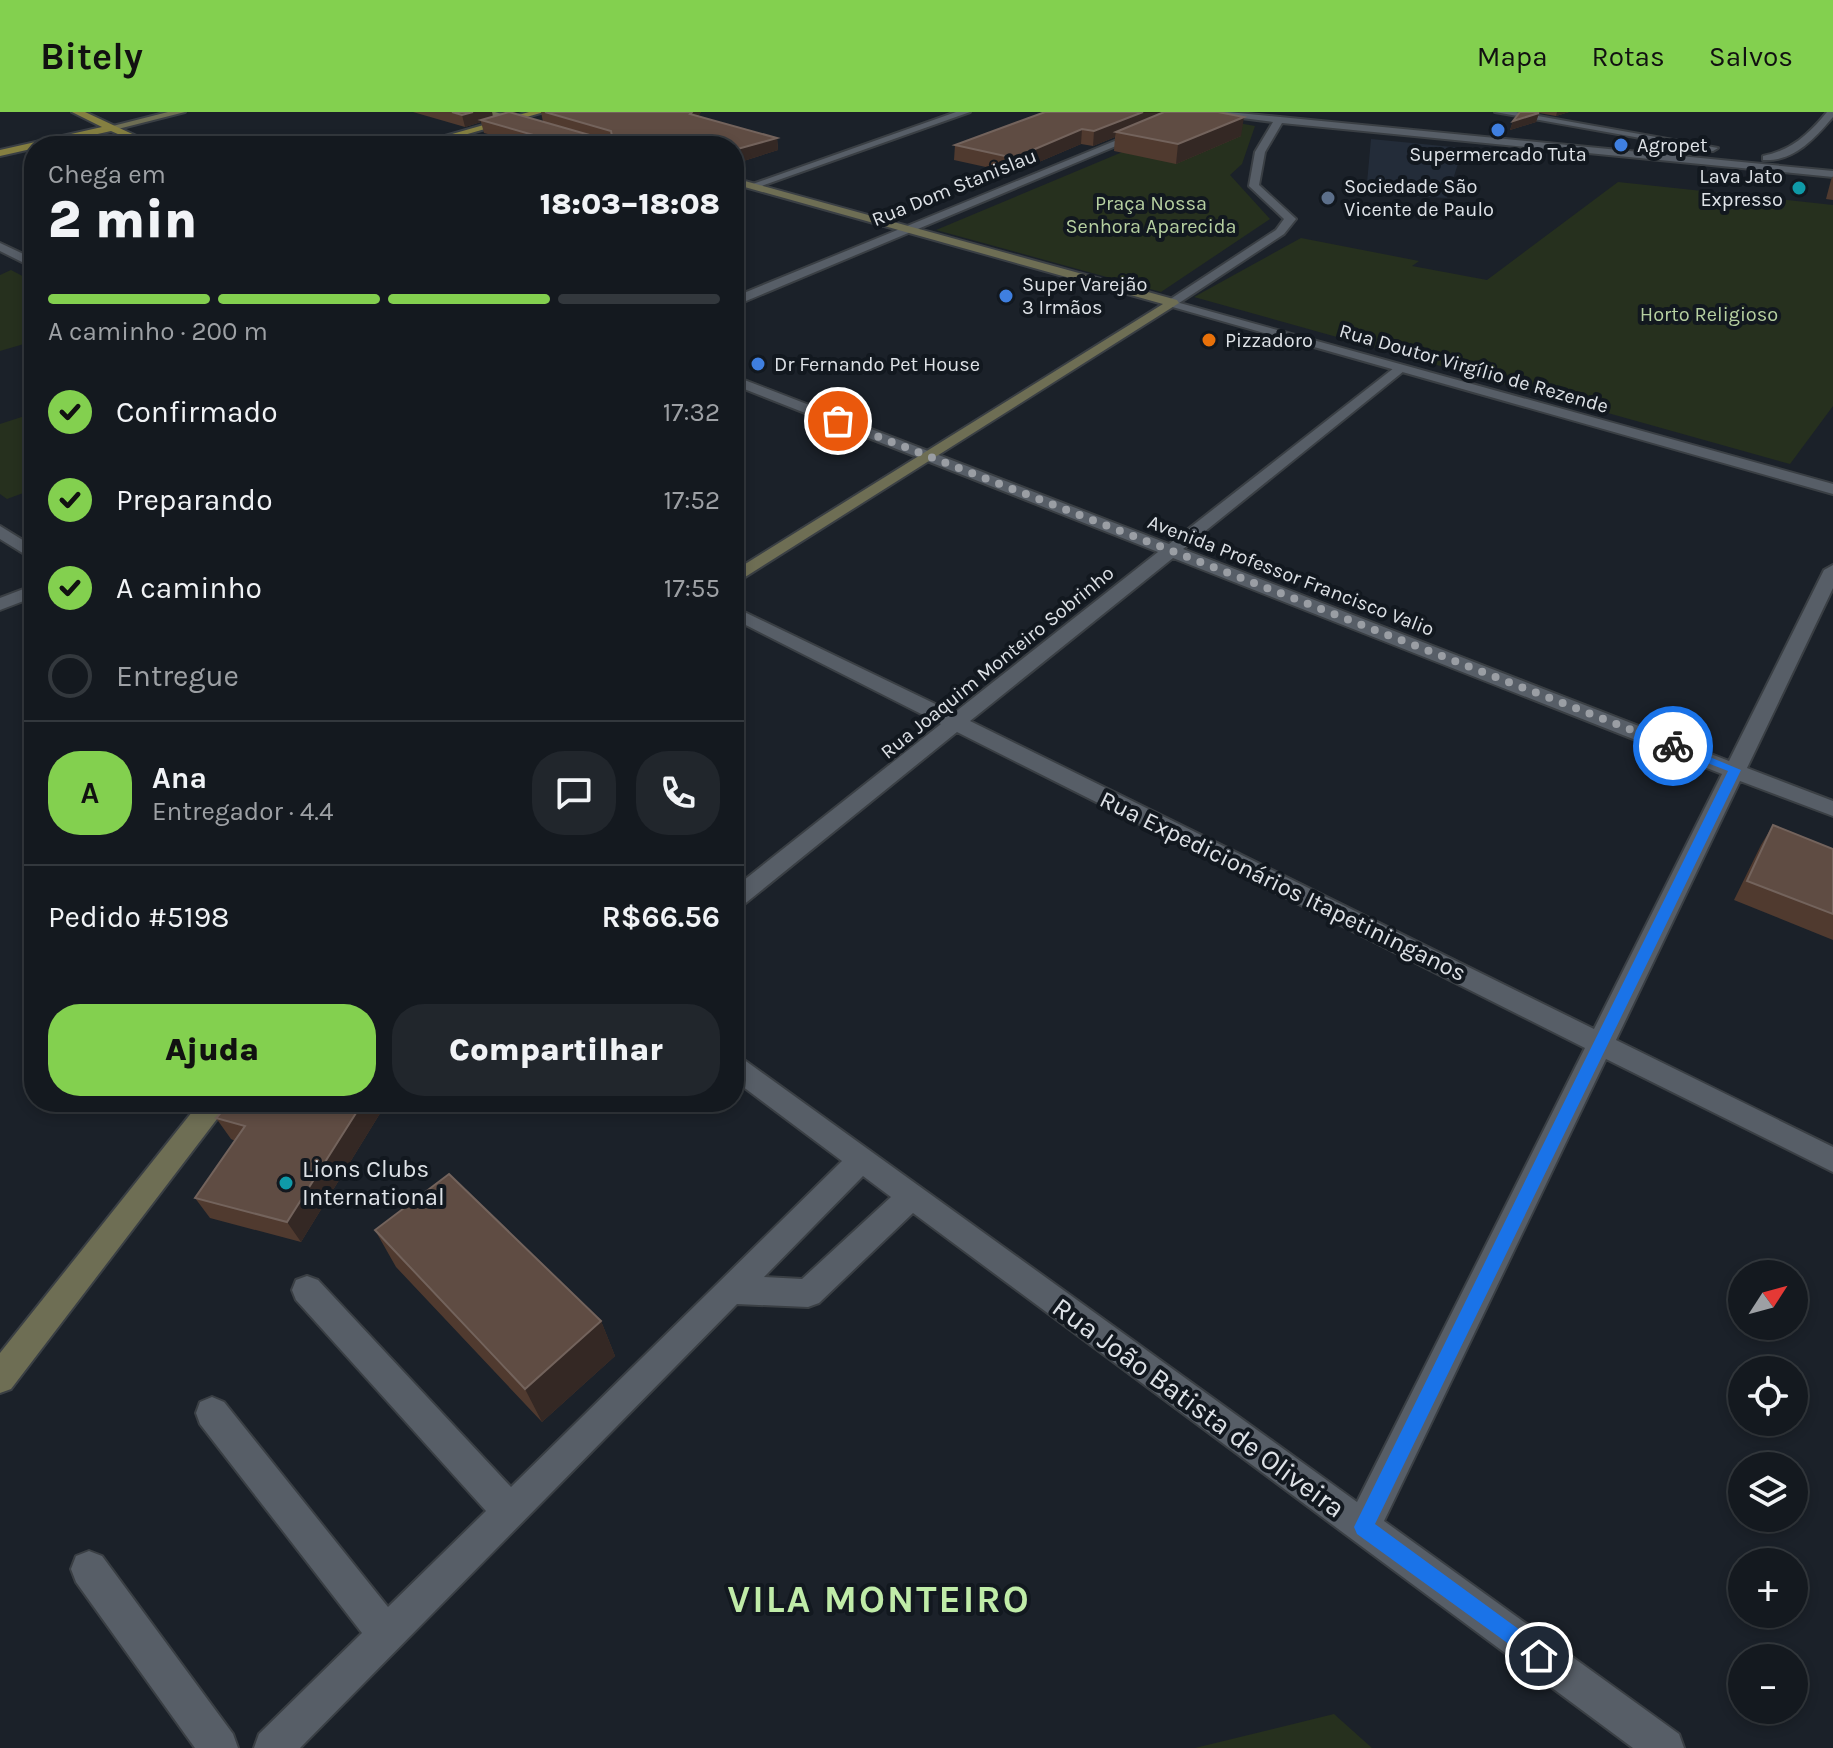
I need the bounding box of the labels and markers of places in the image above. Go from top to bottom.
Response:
marker: Supermercado Tuta [1489,121,1507,139]
place label: Agropet [1637,134,1708,157]
marker: Agropet [1612,136,1630,154]
place label: Supermercado Tuta [1409,143,1587,166]
place label: Lava Jato Expresso [1699,165,1783,211]
place label: Sociedade São Vicente de Paulo [1344,175,1494,221]
marker: Lava Jato Expresso [1790,179,1808,197]
marker: Sociedade São Vicente de Paulo [1319,189,1337,207]
place label: Super Varejão 3 Irmãos [1022,273,1147,319]
marker: Super Varejão 3 Irmãos [997,287,1015,305]
place label: Pizzadoro [1225,329,1313,352]
marker: Pizzadoro [1200,331,1218,349]
place label: Dr Fernando Pet House [774,353,980,376]
marker: Dr Fernando Pet House [749,355,767,373]
pin [804,387,872,455]
place label: Lions Clubs International [302,1155,445,1211]
marker: Lions Clubs International [277,1174,295,1192]
pin [1505,1622,1573,1690]

